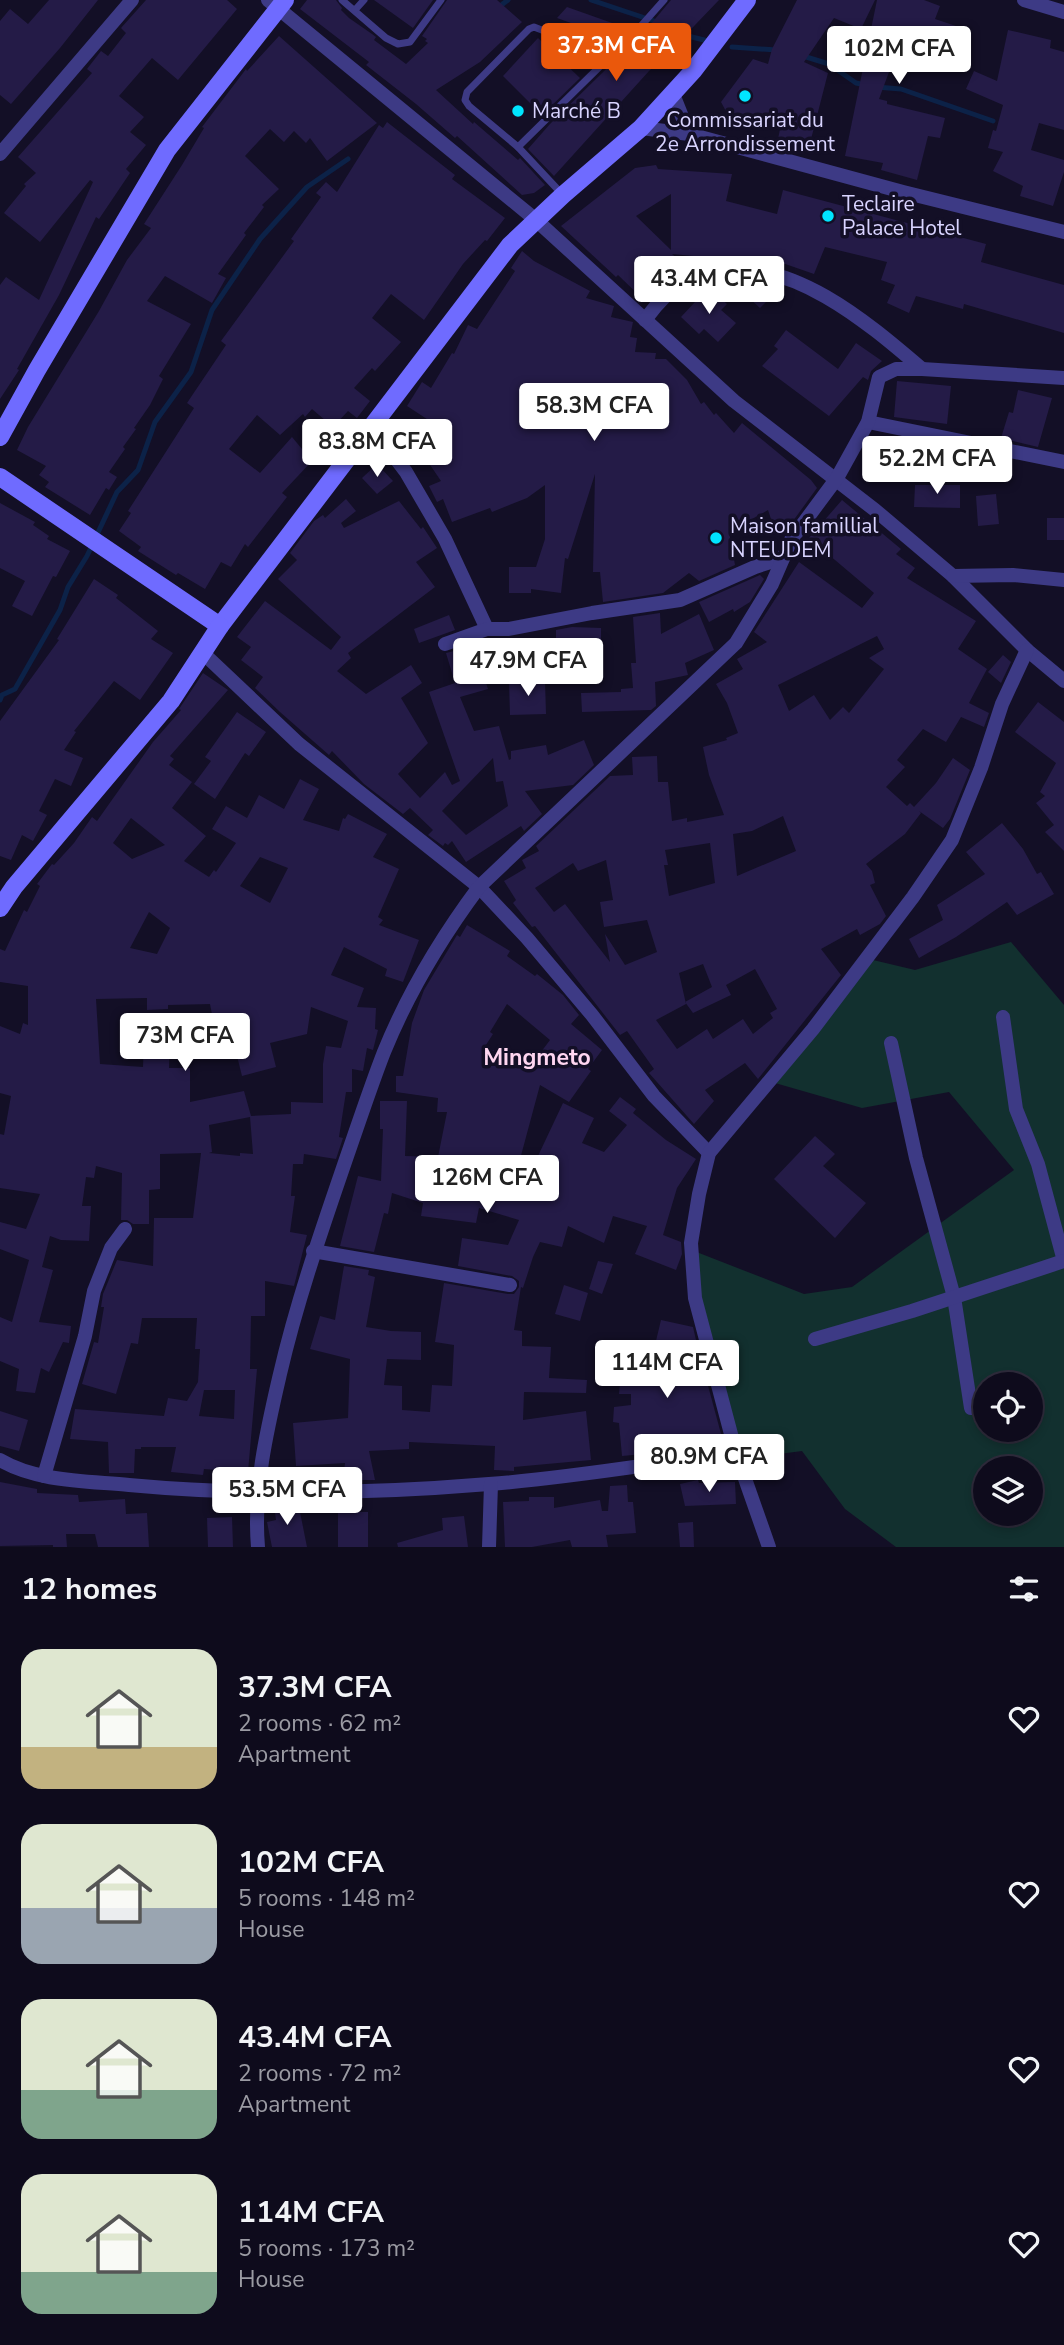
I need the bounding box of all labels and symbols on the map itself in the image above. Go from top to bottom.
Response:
pin: 37.3M CFA [536,24,696,83]
pin: 102M CFA [827,27,971,86]
marker: Commissariat du 2e Arrondissement [737,88,753,104]
place label: Marché B [532,97,621,125]
marker: Marché B [510,103,526,119]
place label: Commissariat du 2e Arrondissement [655,106,836,158]
place label: Teclaire Palace Hotel [842,190,962,242]
marker: Teclaire Palace Hotel [820,208,836,224]
pin: 43.4M CFA [629,256,789,316]
pin: 58.3M CFA [514,384,674,443]
pin: 83.8M CFA [297,420,457,479]
pin: 52.2M CFA [857,436,1017,496]
place label: Maison famillial NTEUDEM [730,512,879,564]
marker: Maison famillial NTEUDEM [708,530,724,546]
pin: 47.9M CFA [448,638,608,698]
pin: 73M CFA [120,1014,250,1073]
district label: Mingmeto [483,1042,591,1073]
pin: 126M CFA [415,1156,559,1215]
pin: 114M CFA [595,1340,739,1400]
pin: 80.9M CFA [629,1434,789,1494]
pin: 53.5M CFA [207,1468,367,1527]

